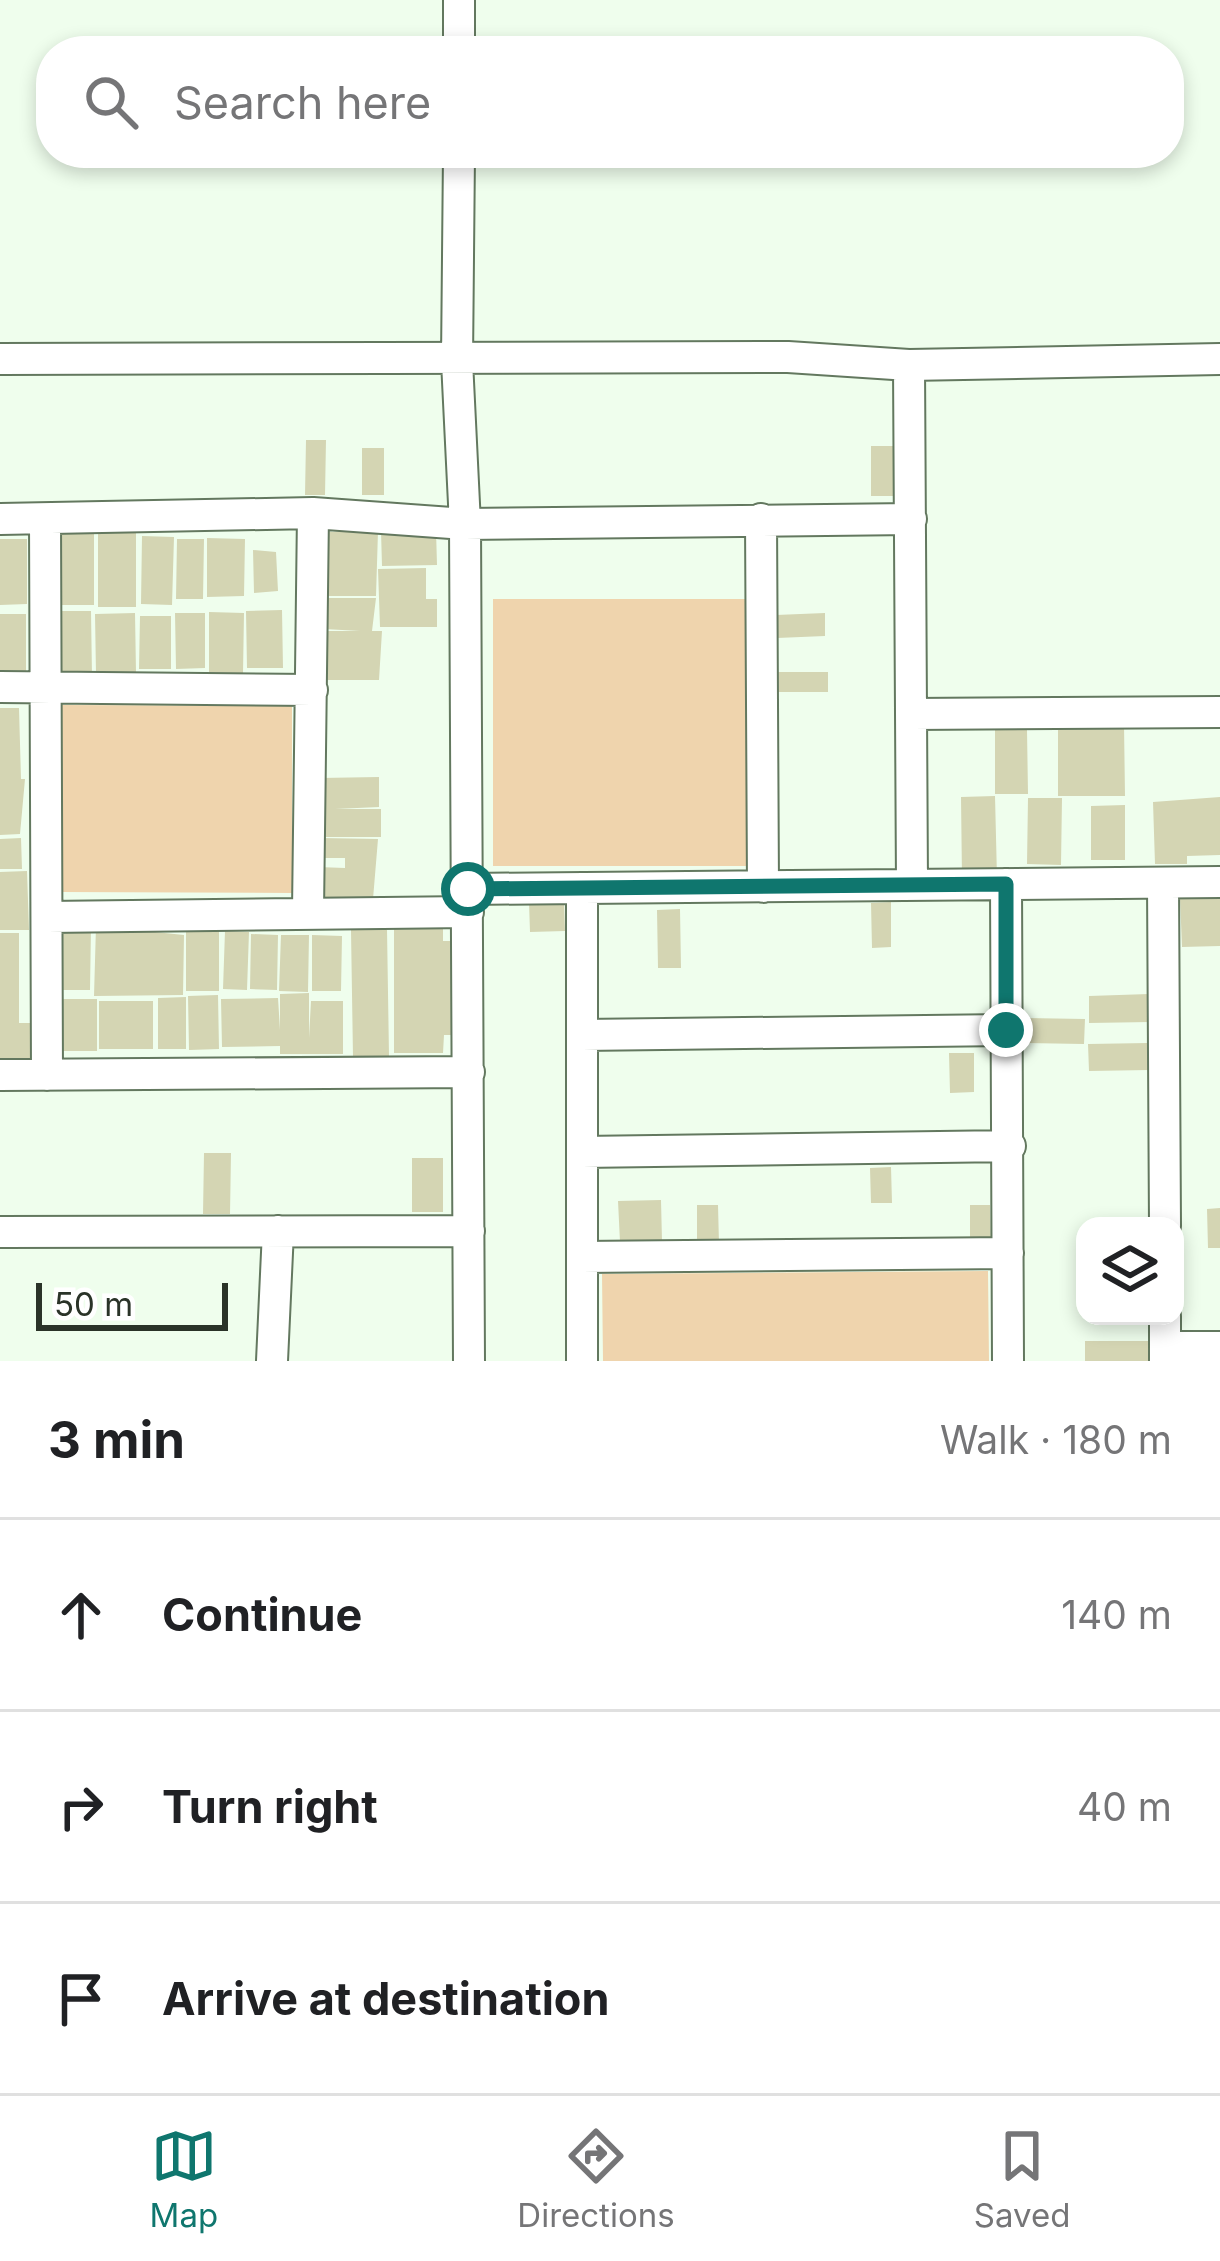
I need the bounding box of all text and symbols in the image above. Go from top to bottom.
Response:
search box [36,36,1184,168]
icon: search [78,69,144,135]
text: Search here [174,75,431,130]
route start [441,862,495,916]
route end [979,1003,1033,1057]
map controls [1076,1217,1184,1325]
button: layers [1076,1217,1184,1325]
scale bar [36,1277,228,1330]
text: 50 m [54,1284,133,1324]
text: 3 min [48,1409,185,1470]
text: Walk · 180 m [940,1416,1172,1463]
icon: ahead [48,1582,114,1648]
text: Continue [162,1587,362,1642]
text: 140 m [1061,1591,1172,1638]
icon: right [48,1774,114,1840]
text: Turn right [162,1779,378,1834]
text: 40 m [1077,1783,1172,1830]
icon: arrive [48,1966,114,2032]
text: Arrive at destination [162,1971,609,2026]
tab: Map [150,2123,218,2235]
tab: Directions [517,2123,675,2235]
tab: Saved [974,2123,1070,2235]

